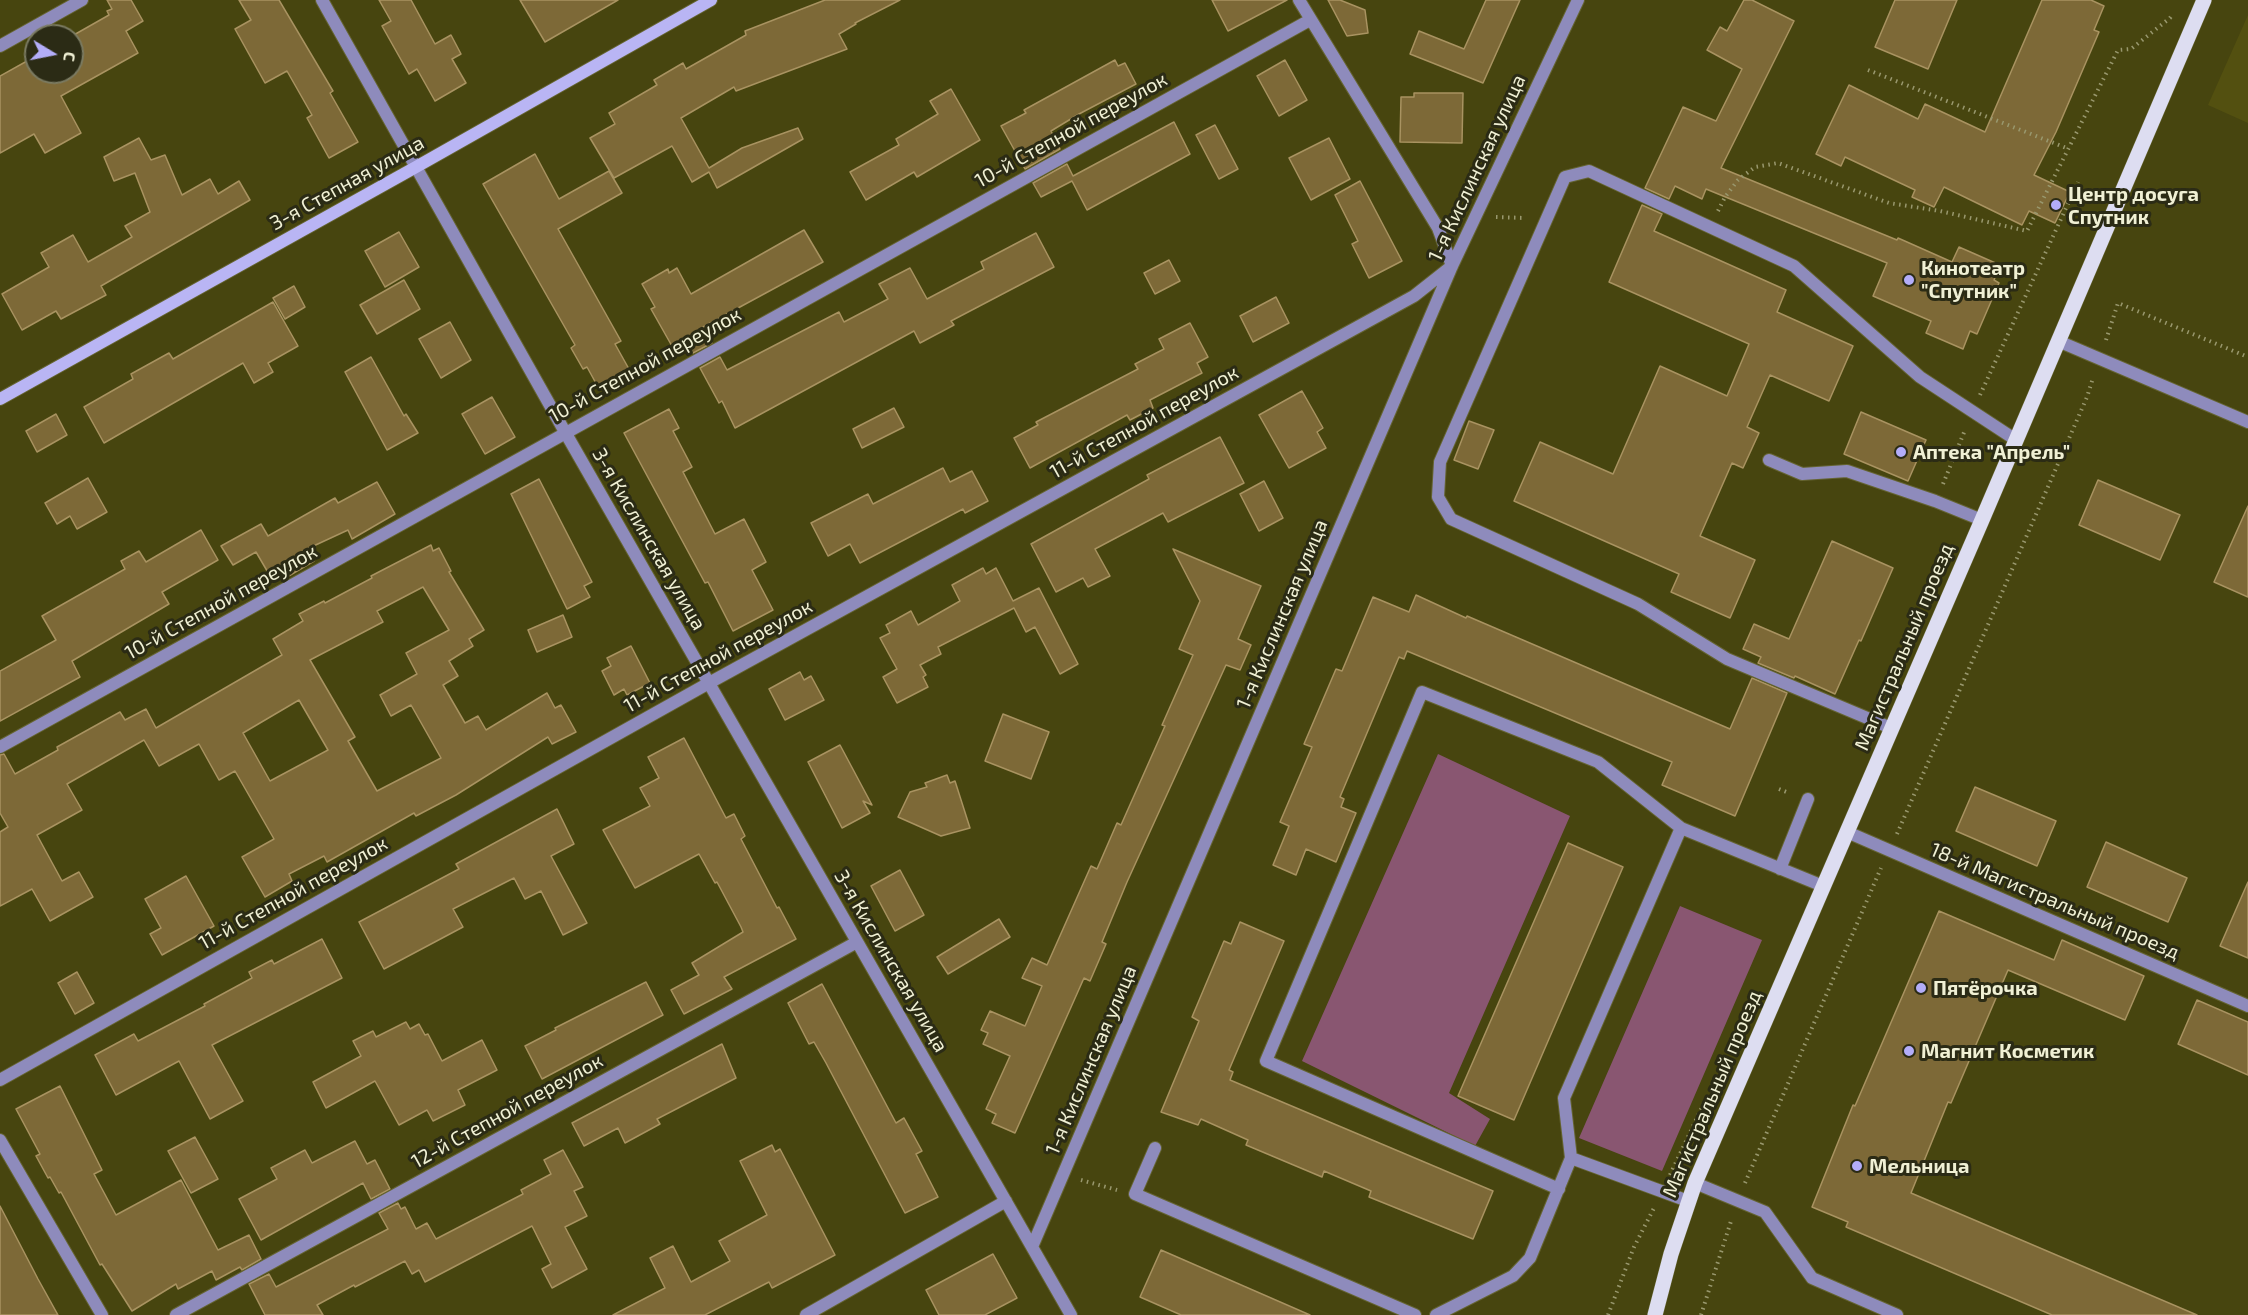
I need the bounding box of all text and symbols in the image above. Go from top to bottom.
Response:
north arrow [24,24,84,84]
text: С [60,51,80,63]
street label: 10-й Степной переулок [971,67,1171,193]
street label: 1-я Кислинская улица [1423,71,1531,265]
street label: 3-я Степная улица [266,131,428,235]
place label: Центр досуга Спутник [2068,182,2199,229]
marker: Центр досуга Спутник [2049,198,2063,212]
place label: Кинотеатр "Спутник" [1921,256,2025,303]
marker: Кинотеатр "Спутник" [1902,273,1916,287]
street label: 10-й Степной переулок [545,302,745,428]
street label: 11-й Степной переулок [1046,360,1242,484]
place label: Аптека "Апрель" [1913,440,2070,464]
street label: 3-я Кислинская улица [587,444,711,634]
marker: Аптека "Апрель" [1894,445,1908,459]
street label: 1-я Кислинская улица [1231,516,1333,712]
street label: 10-й Степной переулок [121,539,321,665]
street label: Магистральный проезд [1849,540,1959,754]
street label: 11-й Степной переулок [620,594,816,718]
street label: 11-й Степной переулок [195,831,391,955]
street label: 18-й Магистральный проезд [1927,838,2183,964]
street label: 3-я Кислинская улица [829,866,953,1056]
street label: 1-я Кислинская улица [1040,962,1142,1158]
place label: Пятёрочка [1933,976,2038,1000]
marker: Пятёрочка [1914,981,1928,995]
street label: Магистральный проезд [1657,987,1767,1201]
place label: Магнит Косметик [1921,1039,2094,1063]
marker: Магнит Косметик [1902,1044,1916,1058]
street label: 12-й Степной переулок [407,1048,607,1174]
place label: Мельница [1869,1154,1970,1178]
marker: Мельница [1850,1159,1864,1173]

